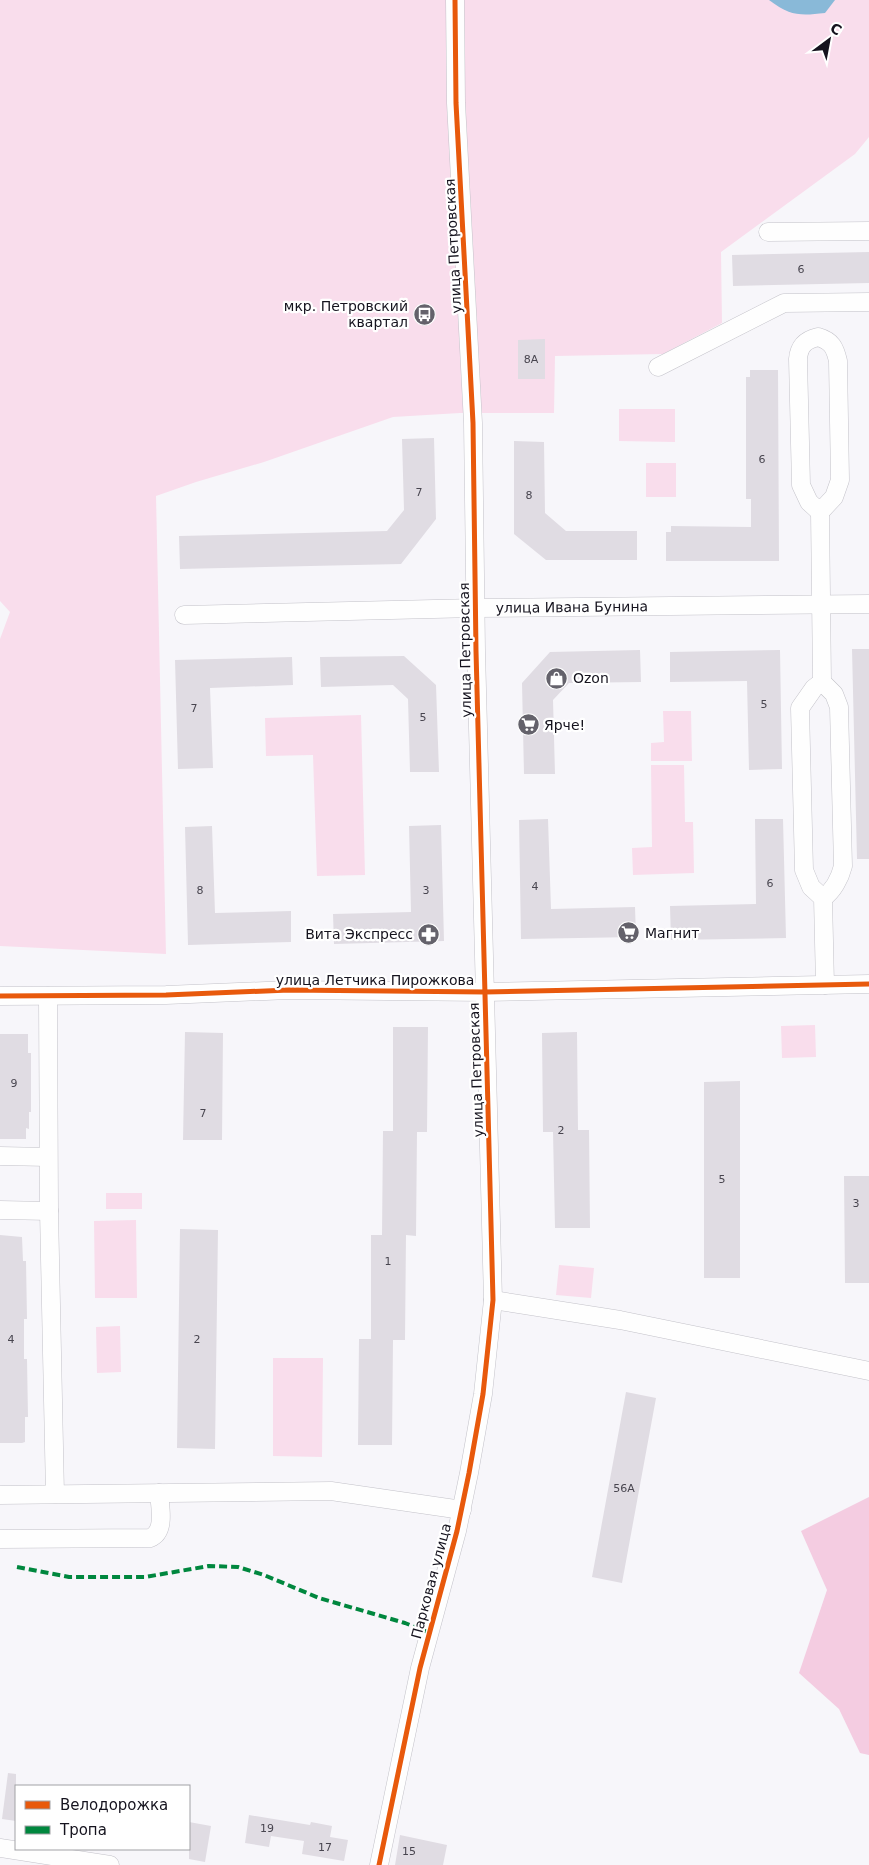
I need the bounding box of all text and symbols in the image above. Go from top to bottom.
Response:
north arrow [804,15,854,65]
text: С [827,19,844,38]
street label: улица Петровская [441,178,465,314]
house number: 6 [798,263,805,276]
place label: мкр. Петровский квартал [284,298,408,330]
bus stop icon: мкр. Петровский квартал [412,302,436,326]
house number: 8А [524,353,539,366]
house number: 6 [759,453,766,466]
house number: 7 [416,486,423,499]
house number: 8 [526,489,533,502]
street label: улица Петровская [456,582,474,718]
street label: улица Ивана Бунина [496,598,648,616]
shop icon: Ozon [545,666,569,690]
place label: Ozon [573,670,609,686]
house number: 5 [761,698,768,711]
house number: 7 [191,702,198,715]
house number: 5 [420,711,427,724]
supermarket icon: Ярче! [516,713,540,737]
place label: Ярче! [544,717,585,733]
house number: 6 [767,877,774,890]
house number: 4 [532,880,539,893]
house number: 8 [197,884,204,897]
house number: 3 [423,884,430,897]
supermarket icon: Магнит [617,921,641,945]
pharmacy icon: Вита Экспресс [417,922,441,946]
place label: Магнит [645,925,699,941]
place label: Вита Экспресс [305,926,413,942]
street label: улица Летчика Пирожкова [276,972,474,988]
street label: улица Петровская [466,1002,486,1138]
house number: 9 [11,1077,18,1090]
house number: 7 [200,1107,207,1120]
house number: 2 [558,1124,565,1137]
house number: 5 [719,1173,726,1186]
house number: 3 [853,1197,860,1210]
house number: 1 [385,1255,392,1268]
house number: 4 [8,1333,15,1346]
house number: 2 [194,1333,201,1346]
house number: 56А [613,1482,635,1495]
street label: Парковая улица [408,1521,454,1641]
legend [15,1785,190,1850]
text: Велодорожка [60,1796,168,1814]
text: Тропа [59,1821,107,1839]
house number: 19 [260,1822,274,1835]
house number: 17 [318,1841,332,1854]
house number: 15 [402,1845,416,1858]

